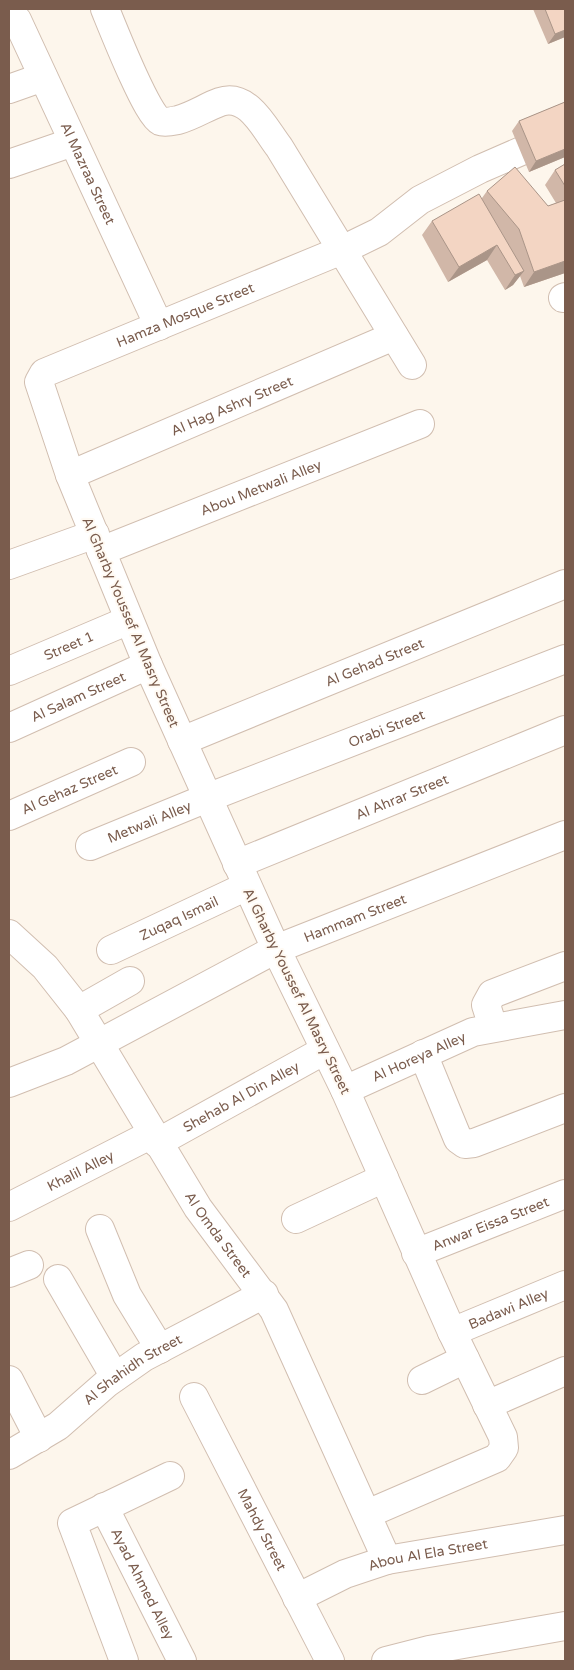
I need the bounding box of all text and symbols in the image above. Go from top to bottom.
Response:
street label: Al Mazraa Street [57,120,119,228]
street label: Hamza Mosque Street [114,279,257,351]
street label: Al Hag Ashry Street [168,372,296,440]
street label: Abou Metwali Alley [198,456,324,520]
street label: Al Gharby Youssef Al Masry Street [78,514,183,731]
street label: Street 1 [42,628,97,664]
street label: Al Gehad Street [323,635,427,690]
street label: Al Salam Street [28,668,129,726]
street label: Orabi Street [346,706,428,751]
street label: Al Gehaz Street [19,761,121,818]
street label: Al Ahrar Street [353,770,451,824]
street label: Metwali Alley [105,797,194,847]
street label: Al Gharby Youssef Al Masry Street [239,885,354,1098]
street label: Hammam Street [302,890,409,946]
street label: Zuqaq Ismail [137,893,221,944]
street label: Al Horeya Alley [369,1028,469,1086]
street label: Shehab Al Din Alley [180,1058,303,1136]
street label: Khalil Alley [44,1147,117,1195]
street label: Al Omda Street [181,1189,255,1282]
street label: Anwar Eissa Street [430,1193,552,1255]
street label: Badawi Alley [466,1285,552,1333]
street label: Al Shahidh Street [80,1330,185,1409]
street label: Mahdy Street [234,1486,290,1574]
street label: Ayad Ahmed Alley [107,1525,178,1643]
street label: Abou Al Ela Street [366,1535,490,1575]

